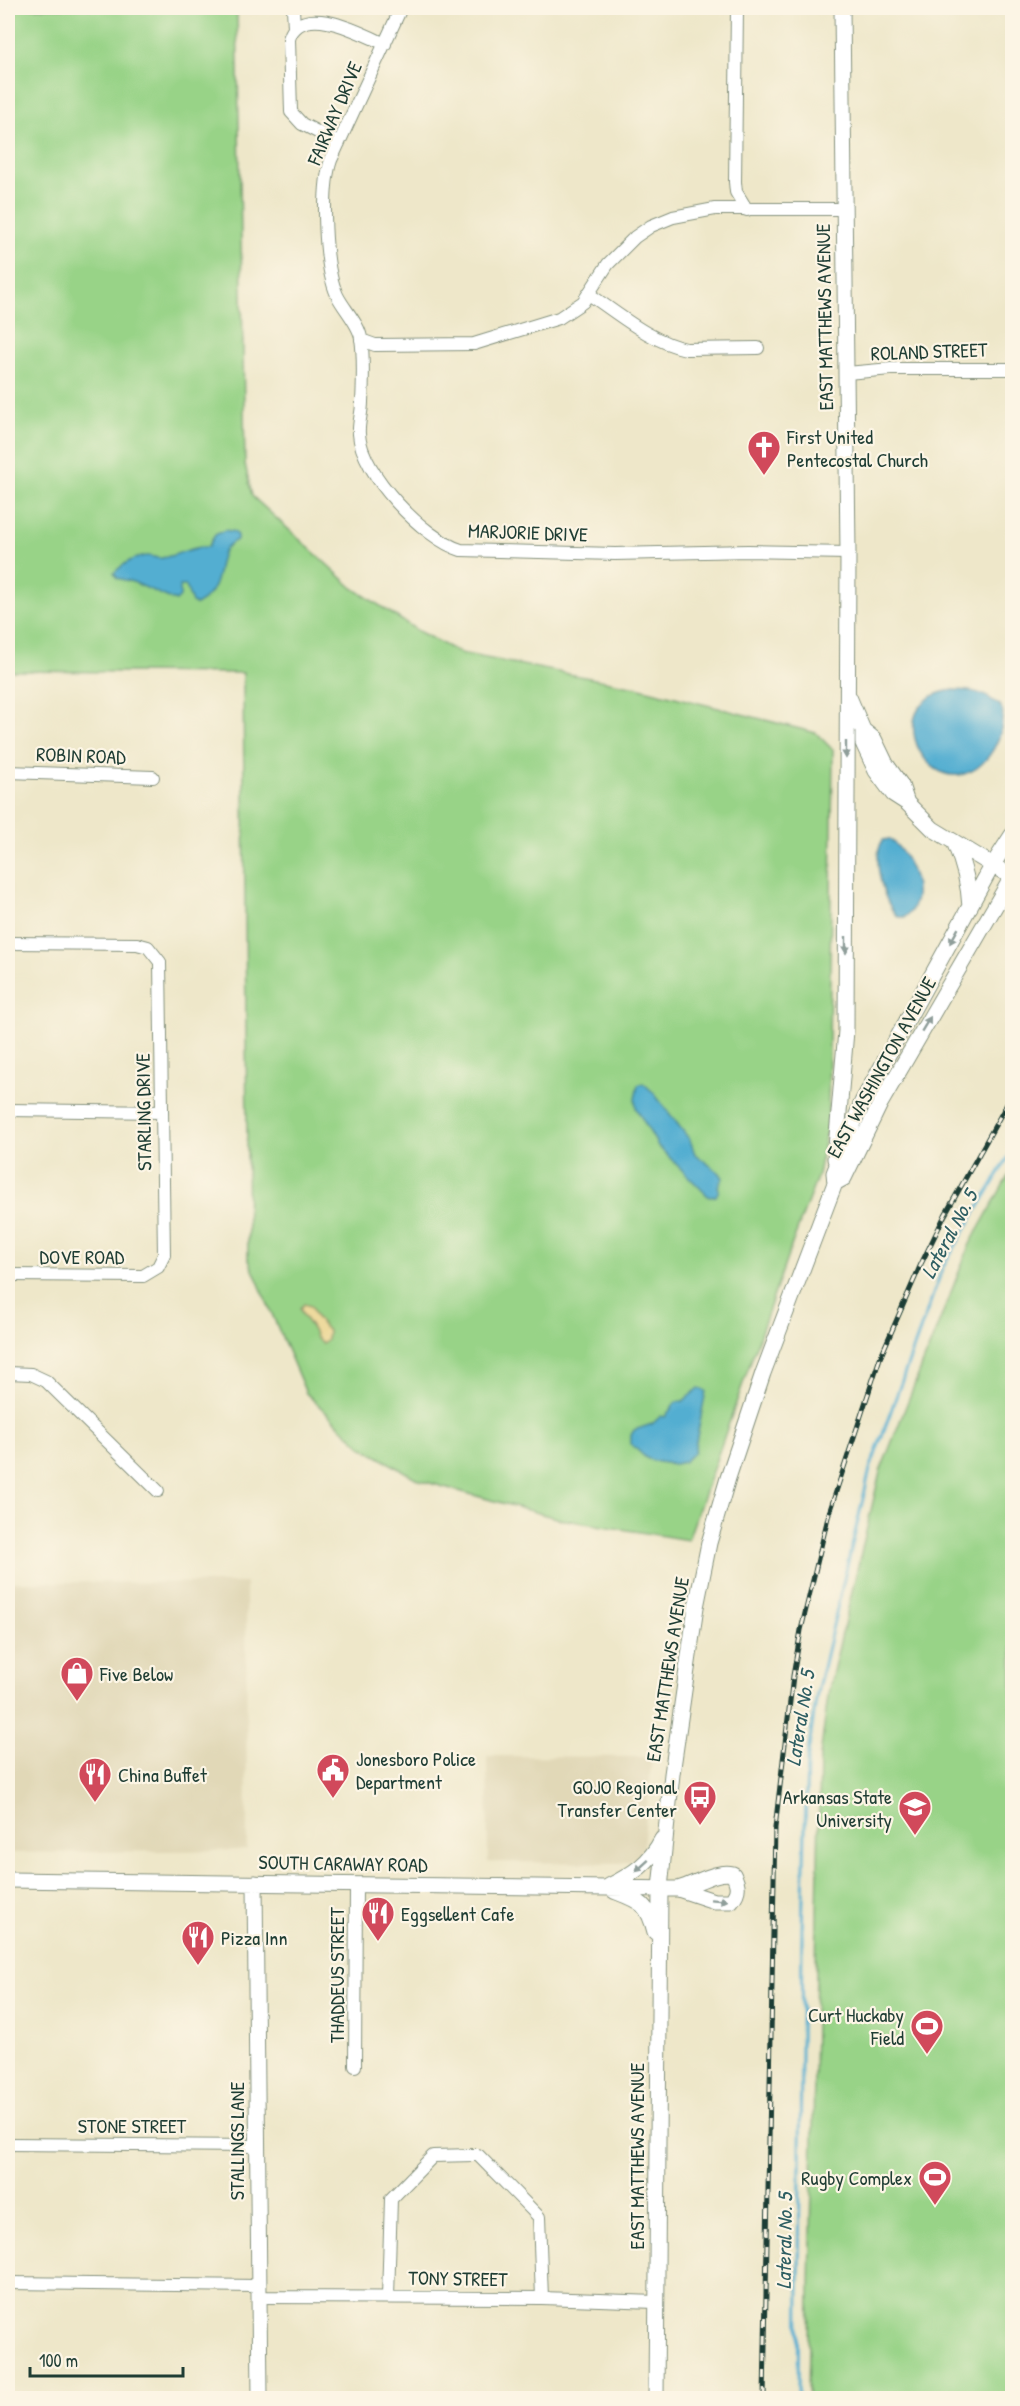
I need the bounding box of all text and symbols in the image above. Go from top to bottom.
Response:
street label: FAIRWAY DRIVE [300,57,368,170]
street label: EAST MATTHEWS AVENUE [809,223,839,411]
street label: ROLAND STREET [870,335,988,367]
place label: First United Pentecostal Church [786,423,928,473]
church icon: First United Pentecostal Church [746,429,782,476]
street label: MARJORIE DRIVE [468,516,589,548]
street label: ROBIN ROAD [36,740,127,770]
one-way arrow [841,741,851,760]
one-way arrow [949,928,959,945]
one-way arrow [841,936,851,955]
street label: EAST WASHINGTON AVENUE [820,971,942,1162]
one-way arrow [920,1016,931,1032]
street label: STARLING DRIVE [128,1053,158,1171]
water label: Lateral No. 5 [914,1182,986,1283]
street label: DOVE ROAD [40,1243,125,1270]
street label: EAST MATTHEWS AVENUE [639,1575,695,1763]
shop icon: Five Below [59,1655,95,1702]
place label: Five Below [99,1660,173,1687]
water label: Lateral No. 5 [778,1665,822,1768]
place label: Jonesboro Police Department [356,1745,476,1795]
public building icon: Jonesboro Police Department [315,1752,351,1799]
restaurant icon: China Buffet [77,1756,113,1803]
place label: China Buffet [118,1761,208,1788]
place label: GOJO Regional Transfer Center [557,1773,678,1823]
bus stop icon: GOJO Regional Transfer Center [682,1779,718,1826]
place label: Arkansas State University [783,1783,892,1833]
school or university icon: Arkansas State University [897,1789,933,1836]
street label: SOUTH CARAWAY ROAD [258,1848,428,1878]
one-way arrow [634,1859,649,1873]
restaurant icon: Eggsellent Cafe [360,1895,396,1942]
one-way arrow [710,1895,729,1905]
place label: Eggsellent Cafe [401,1900,514,1927]
street label: THADDEUS STREET [323,1906,350,2043]
restaurant icon: Pizza Inn [180,1919,216,1966]
place label: Pizza Inn [221,1924,287,1951]
place label: Curt Huckaby Field [808,2001,904,2051]
sports icon: Curt Huckaby Field [909,2008,945,2055]
street label: EAST MATTHEWS AVENUE [623,2062,650,2249]
street label: STALLINGS LANE [223,2082,250,2200]
street label: STONE STREET [78,2112,187,2139]
sports icon: Rugby Complex [917,2159,953,2206]
place label: Rugby Complex [801,2164,912,2191]
water label: Lateral No. 5 [769,2190,799,2289]
street label: TONY STREET [408,2264,508,2292]
scale bar [30,2340,183,2378]
text: 100 m [39,2348,78,2373]

